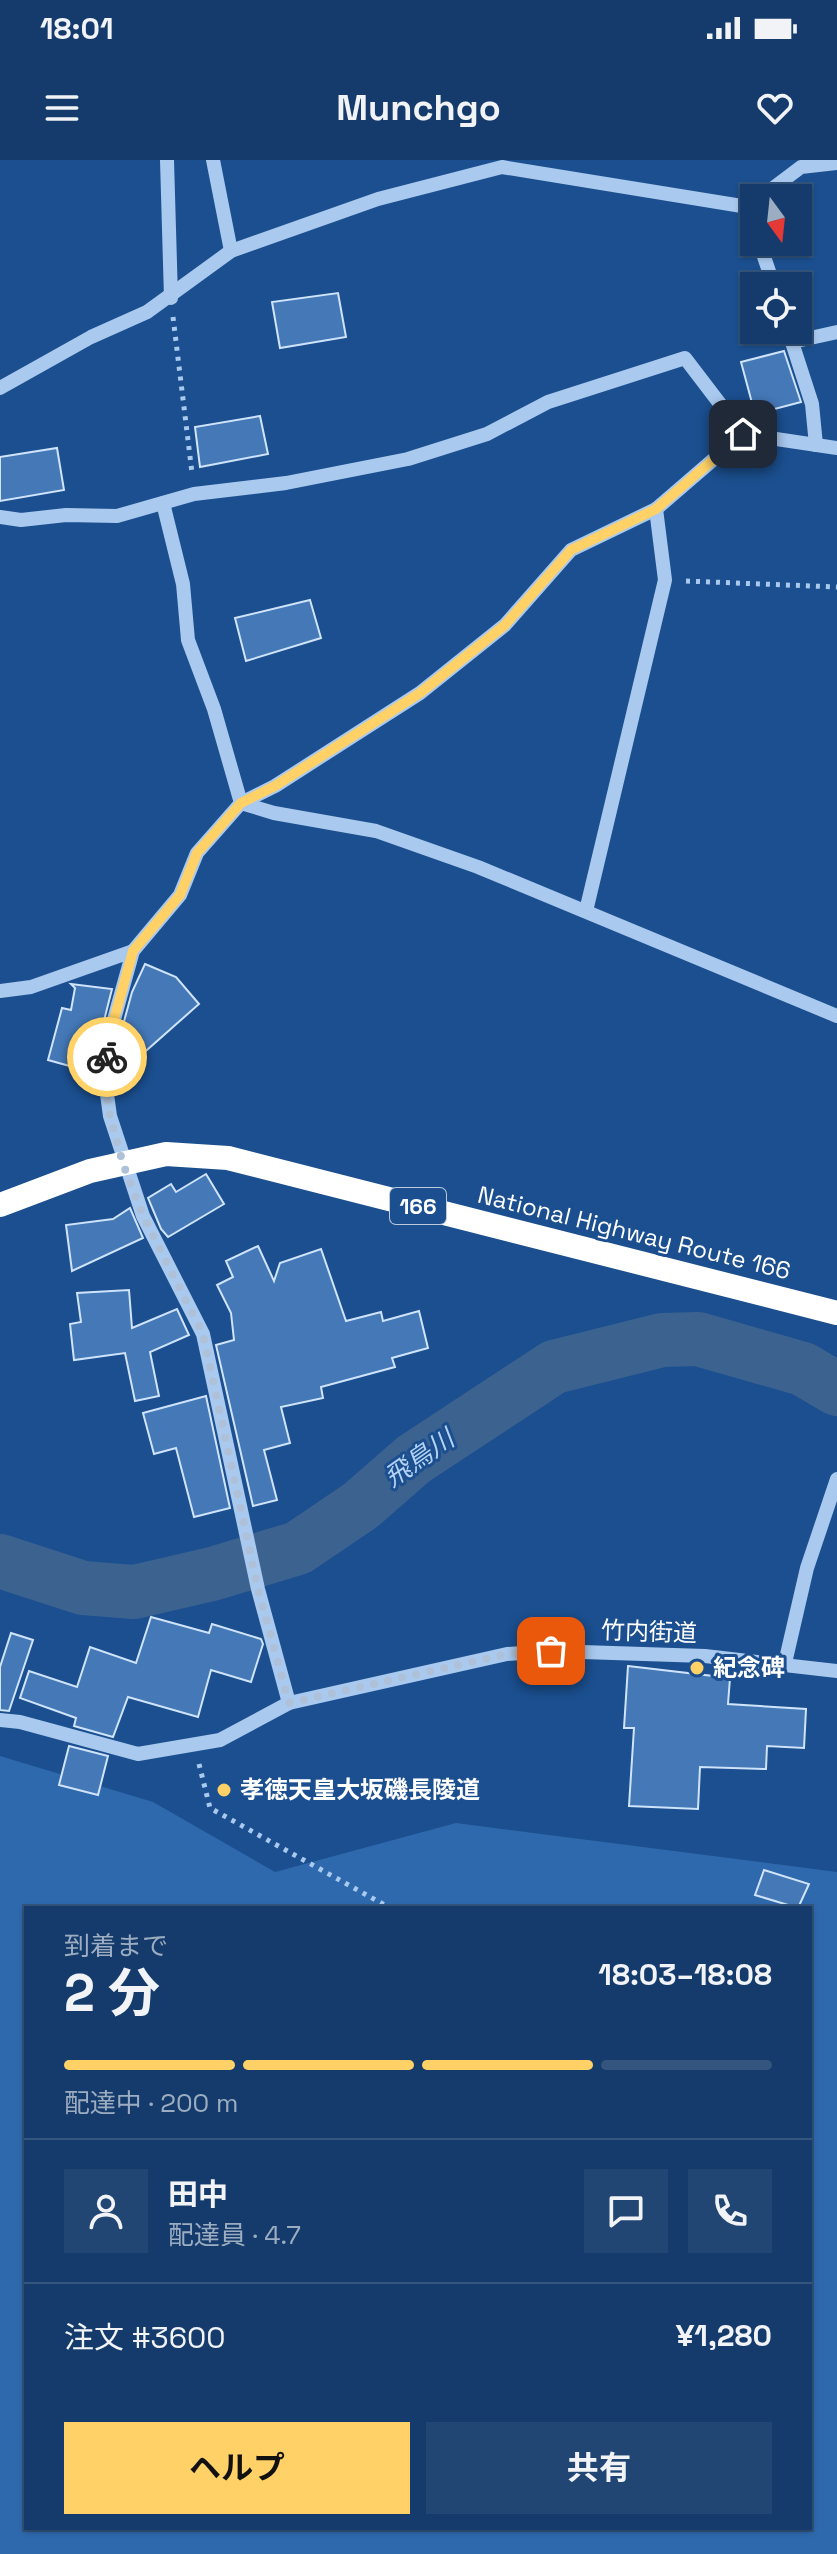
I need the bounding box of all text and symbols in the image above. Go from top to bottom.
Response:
text: 18:01 [40,9,114,48]
text: Munchgo [336,85,501,131]
icon: menu [40,86,84,130]
icon: heart [753,86,797,130]
north arrow [740,184,812,256]
map controls [740,184,812,344]
button: locate [740,272,812,344]
pin [709,400,777,468]
icon: home [721,412,765,456]
courier [67,1017,147,1097]
icon: bike [85,1035,129,1079]
street label: National Highway Route 166 [474,1179,794,1286]
road number: 166 [390,1188,446,1224]
water label: 飛鳥川 [377,1420,463,1494]
street label: 竹内街道 [601,1614,698,1649]
pin [517,1617,585,1685]
icon: bag [529,1629,573,1673]
place label: 紀念碑 [713,1652,785,1683]
marker: 紀念碑 [688,1659,706,1677]
place label: 孝徳天皇大坂磯長陵道 [240,1774,480,1805]
marker: 孝徳天皇大坂磯長陵道 [215,1781,233,1799]
text: 到着まで [64,1929,168,1963]
text: 18:03–18:08 [598,1955,772,1994]
text: 2 分 [64,1960,160,2026]
text: 配達中 · 200 m [64,2086,238,2120]
button: person [64,2169,148,2253]
button: chat [584,2169,668,2253]
button: phone [688,2169,772,2253]
text: 田中 [168,2175,228,2214]
text: 配達員 · 4.7 [168,2218,301,2252]
text: ¥1,280 [676,2316,772,2355]
text: 注文 #3600 [64,2318,226,2357]
button: ヘルプ [64,2422,410,2514]
button: 共有 [426,2422,772,2514]

